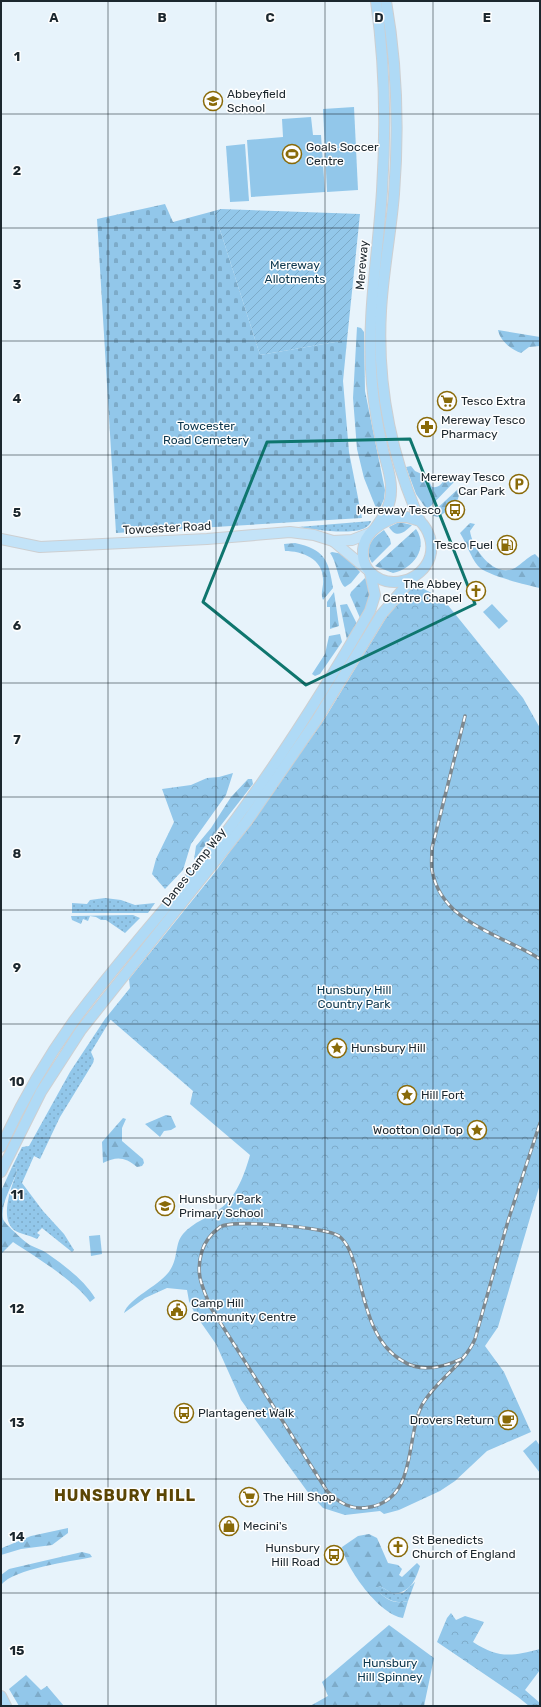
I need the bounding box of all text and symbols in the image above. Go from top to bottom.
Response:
text: A [49,10,59,25]
text: B [157,10,167,25]
text: C [265,10,275,25]
text: D [374,10,384,25]
text: E [483,10,491,25]
text: 1 [14,49,20,64]
place label: Abbeyfield School [227,87,286,115]
school or university icon: Abbeyfield School [202,90,224,112]
place label: Goals Soccer Centre [306,140,379,168]
sports icon: Goals Soccer Centre [281,143,303,165]
text: 2 [13,163,21,178]
street label: Mereway [353,239,371,290]
park label: Mereway Allotments [265,258,325,286]
text: 3 [13,277,22,292]
supermarket icon: Tesco Extra [436,390,458,412]
text: 4 [13,391,22,406]
place label: Tesco Extra [461,394,526,408]
place label: Mereway Tesco Pharmacy [441,413,525,441]
pharmacy icon: Mereway Tesco Pharmacy [416,416,438,438]
park label: Towcester Road Cemetery [163,419,249,447]
place label: Mereway Tesco Car Park [421,470,506,498]
parking icon: Mereway Tesco Car Park [508,473,530,495]
bus stop icon: Mereway Tesco [444,499,466,521]
place label: Mereway Tesco [357,503,441,517]
text: 5 [13,505,21,520]
street label: Towcester Road [122,519,212,537]
fuel station icon: Tesco Fuel [496,534,518,556]
place label: Tesco Fuel [434,538,493,552]
place label: The Abbey Centre Chapel [383,577,462,605]
church icon: The Abbey Centre Chapel [465,580,487,602]
text: 6 [13,618,22,633]
text: 7 [13,732,21,747]
street label: Danes Camp Way [159,825,229,909]
text: 8 [13,846,22,861]
text: 9 [13,960,21,975]
park label: Hunsbury Hill Country Park [317,983,391,1011]
place icon: Hunsbury Hill [326,1037,348,1059]
place label: Hunsbury Hill [351,1041,426,1055]
text: 10 [9,1074,25,1089]
place icon: Hill Fort [396,1084,418,1106]
place label: Hill Fort [421,1088,465,1102]
place icon: Wootton Old Top [466,1119,488,1141]
place label: Wootton Old Top [373,1123,463,1137]
text: 11 [11,1187,23,1202]
place label: Hunsbury Park Primary School [179,1192,263,1220]
school or university icon: Hunsbury Park Primary School [154,1195,176,1217]
place label: Camp Hill Community Centre [191,1296,297,1324]
public building icon: Camp Hill Community Centre [166,1299,188,1321]
text: 12 [10,1301,24,1316]
bus stop icon: Plantagenet Walk [173,1402,195,1424]
place label: Plantagenet Walk [198,1406,295,1420]
cafe icon: Drovers Return [497,1409,519,1431]
place label: Drovers Return [410,1413,494,1427]
text: 13 [9,1415,25,1430]
district label: HUNSBURY HILL [54,1486,196,1505]
supermarket icon: The Hill Shop [238,1486,260,1508]
place label: The Hill Shop [263,1490,336,1504]
shop icon: Mecini's [218,1515,240,1537]
place label: Mecini's [243,1519,287,1533]
text: 14 [9,1529,25,1544]
place label: St Benedicts Church of England [412,1533,516,1561]
church icon: St Benedicts Church of England [387,1536,409,1558]
place label: Hunsbury Hill Road [265,1541,320,1569]
bus stop icon: Hunsbury Hill Road [323,1544,345,1566]
text: 15 [10,1643,24,1658]
park label: Hunsbury Hill Spinney [357,1656,423,1684]

